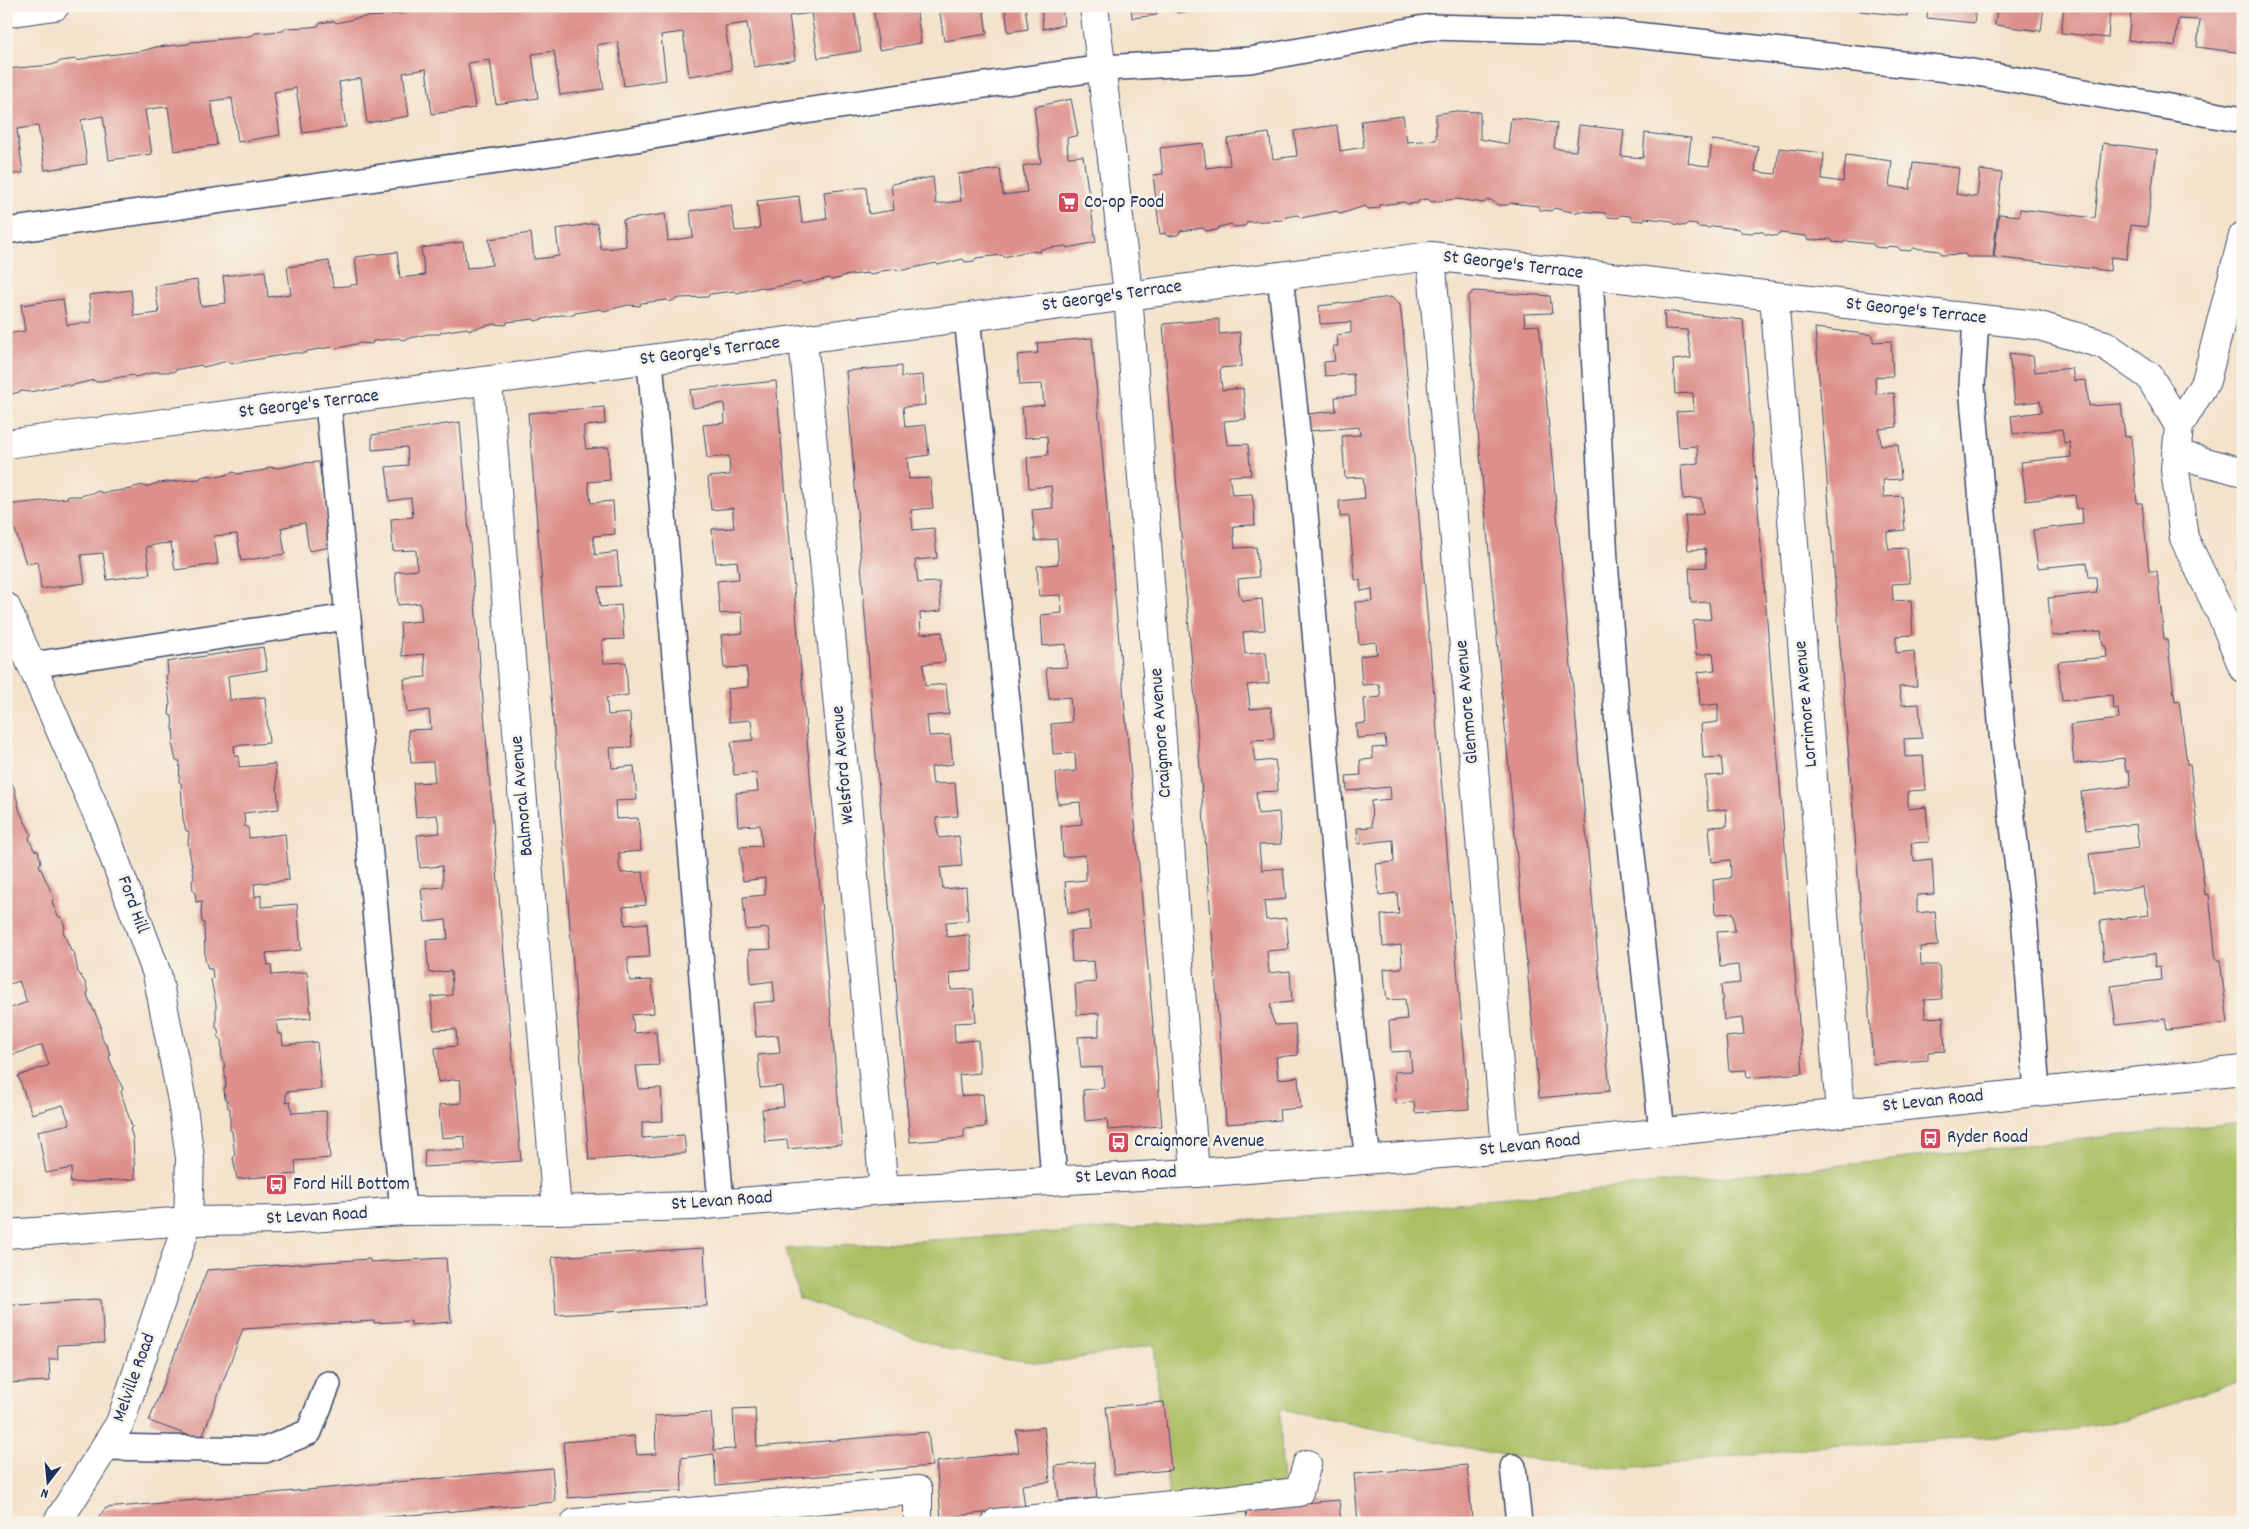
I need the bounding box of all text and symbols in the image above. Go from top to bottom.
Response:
place label: Co-op Food [1084,190,1164,217]
supermarket icon: Co-op Food [1056,191,1080,215]
street label: St George's Terrace [1441,244,1585,288]
street label: St George's Terrace [1040,274,1184,320]
street label: St George's Terrace [1844,291,1988,333]
street label: St George's Terrace [638,330,782,374]
street label: St George's Terrace [237,383,381,427]
street label: Glenmore Avenue [1449,639,1487,765]
street label: Lorrimore Avenue [1788,640,1826,768]
street label: Craigmore Avenue [1144,667,1180,799]
street label: Welsford Avenue [825,704,863,826]
street label: Balmoral Avenue [504,735,542,857]
street label: Ford Hill [109,872,155,938]
street label: St Levan Road [1881,1083,1985,1121]
place label: Ryder Road [1947,1125,2028,1152]
bus stop icon: Ryder Road [1919,1126,1943,1150]
street label: St Levan Road [1478,1127,1582,1165]
place label: Craigmore Avenue [1134,1129,1264,1156]
bus stop icon: Craigmore Avenue [1106,1130,1130,1154]
street label: St Levan Road [1075,1160,1177,1192]
place label: Ford Hill Bottom [293,1172,410,1199]
bus stop icon: Ford Hill Bottom [265,1173,289,1197]
street label: St Levan Road [670,1185,774,1219]
street label: St Levan Road [266,1201,368,1233]
street label: Melville Road [106,1330,164,1426]
north arrow [22,1456,72,1506]
text: N [39,1482,51,1503]

